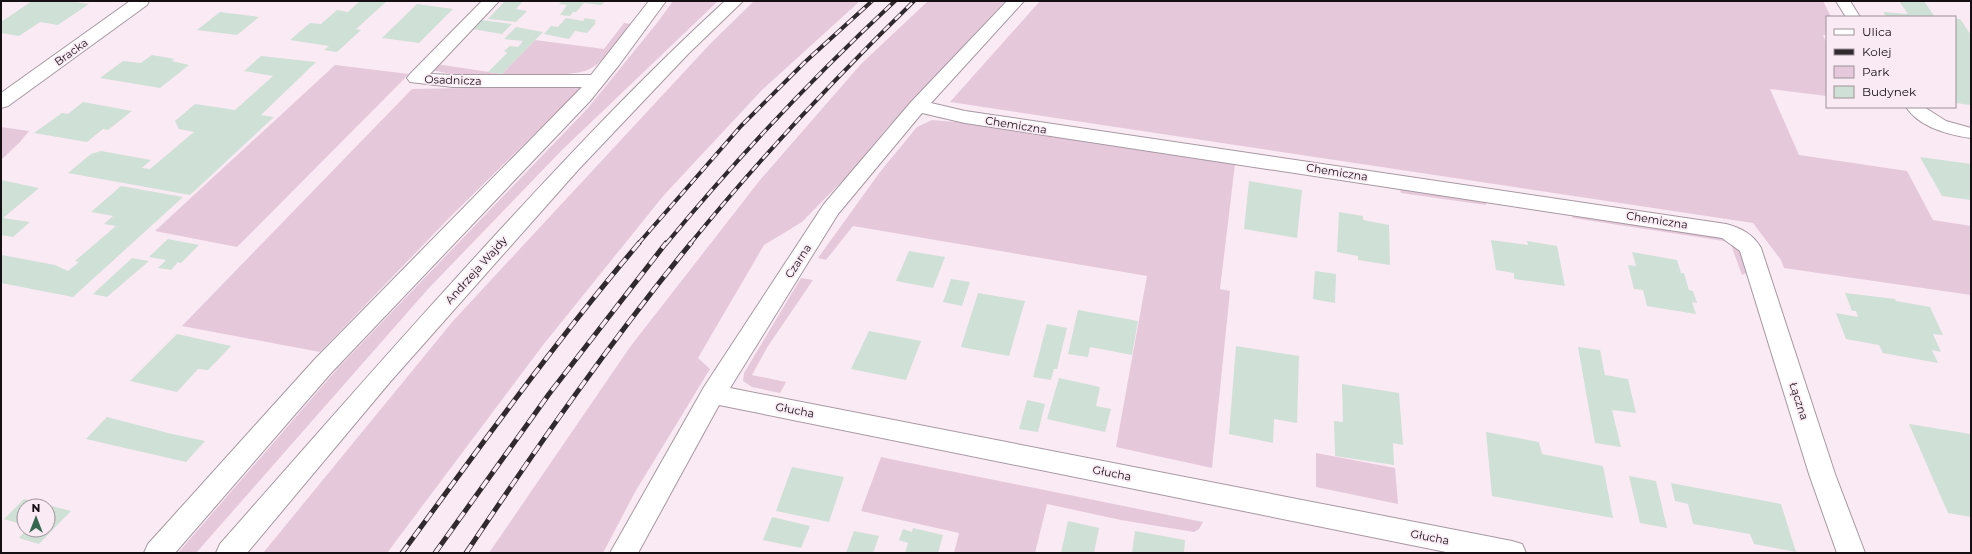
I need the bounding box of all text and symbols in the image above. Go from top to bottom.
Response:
legend [1826,16,1956,108]
text: Ulica [1862,24,1892,39]
street label: Bracka [52,35,90,69]
text: Kolej [1862,44,1891,59]
text: Park [1862,64,1890,79]
street label: Osadnicza [424,72,482,88]
text: Budynek [1862,84,1917,99]
street label: Chemiczna [984,113,1048,137]
street label: Chemiczna [1305,160,1369,184]
street label: Chemiczna [1625,208,1689,232]
street label: Andrzeja Wajdy [442,233,510,307]
street label: Czarna [782,241,814,281]
street label: Łączna [1786,380,1812,422]
street label: Głucha [775,399,815,421]
street label: Głucha [1092,462,1132,484]
north arrow [16,498,56,538]
text: N [32,501,40,515]
street label: Głucha [1410,526,1450,548]

